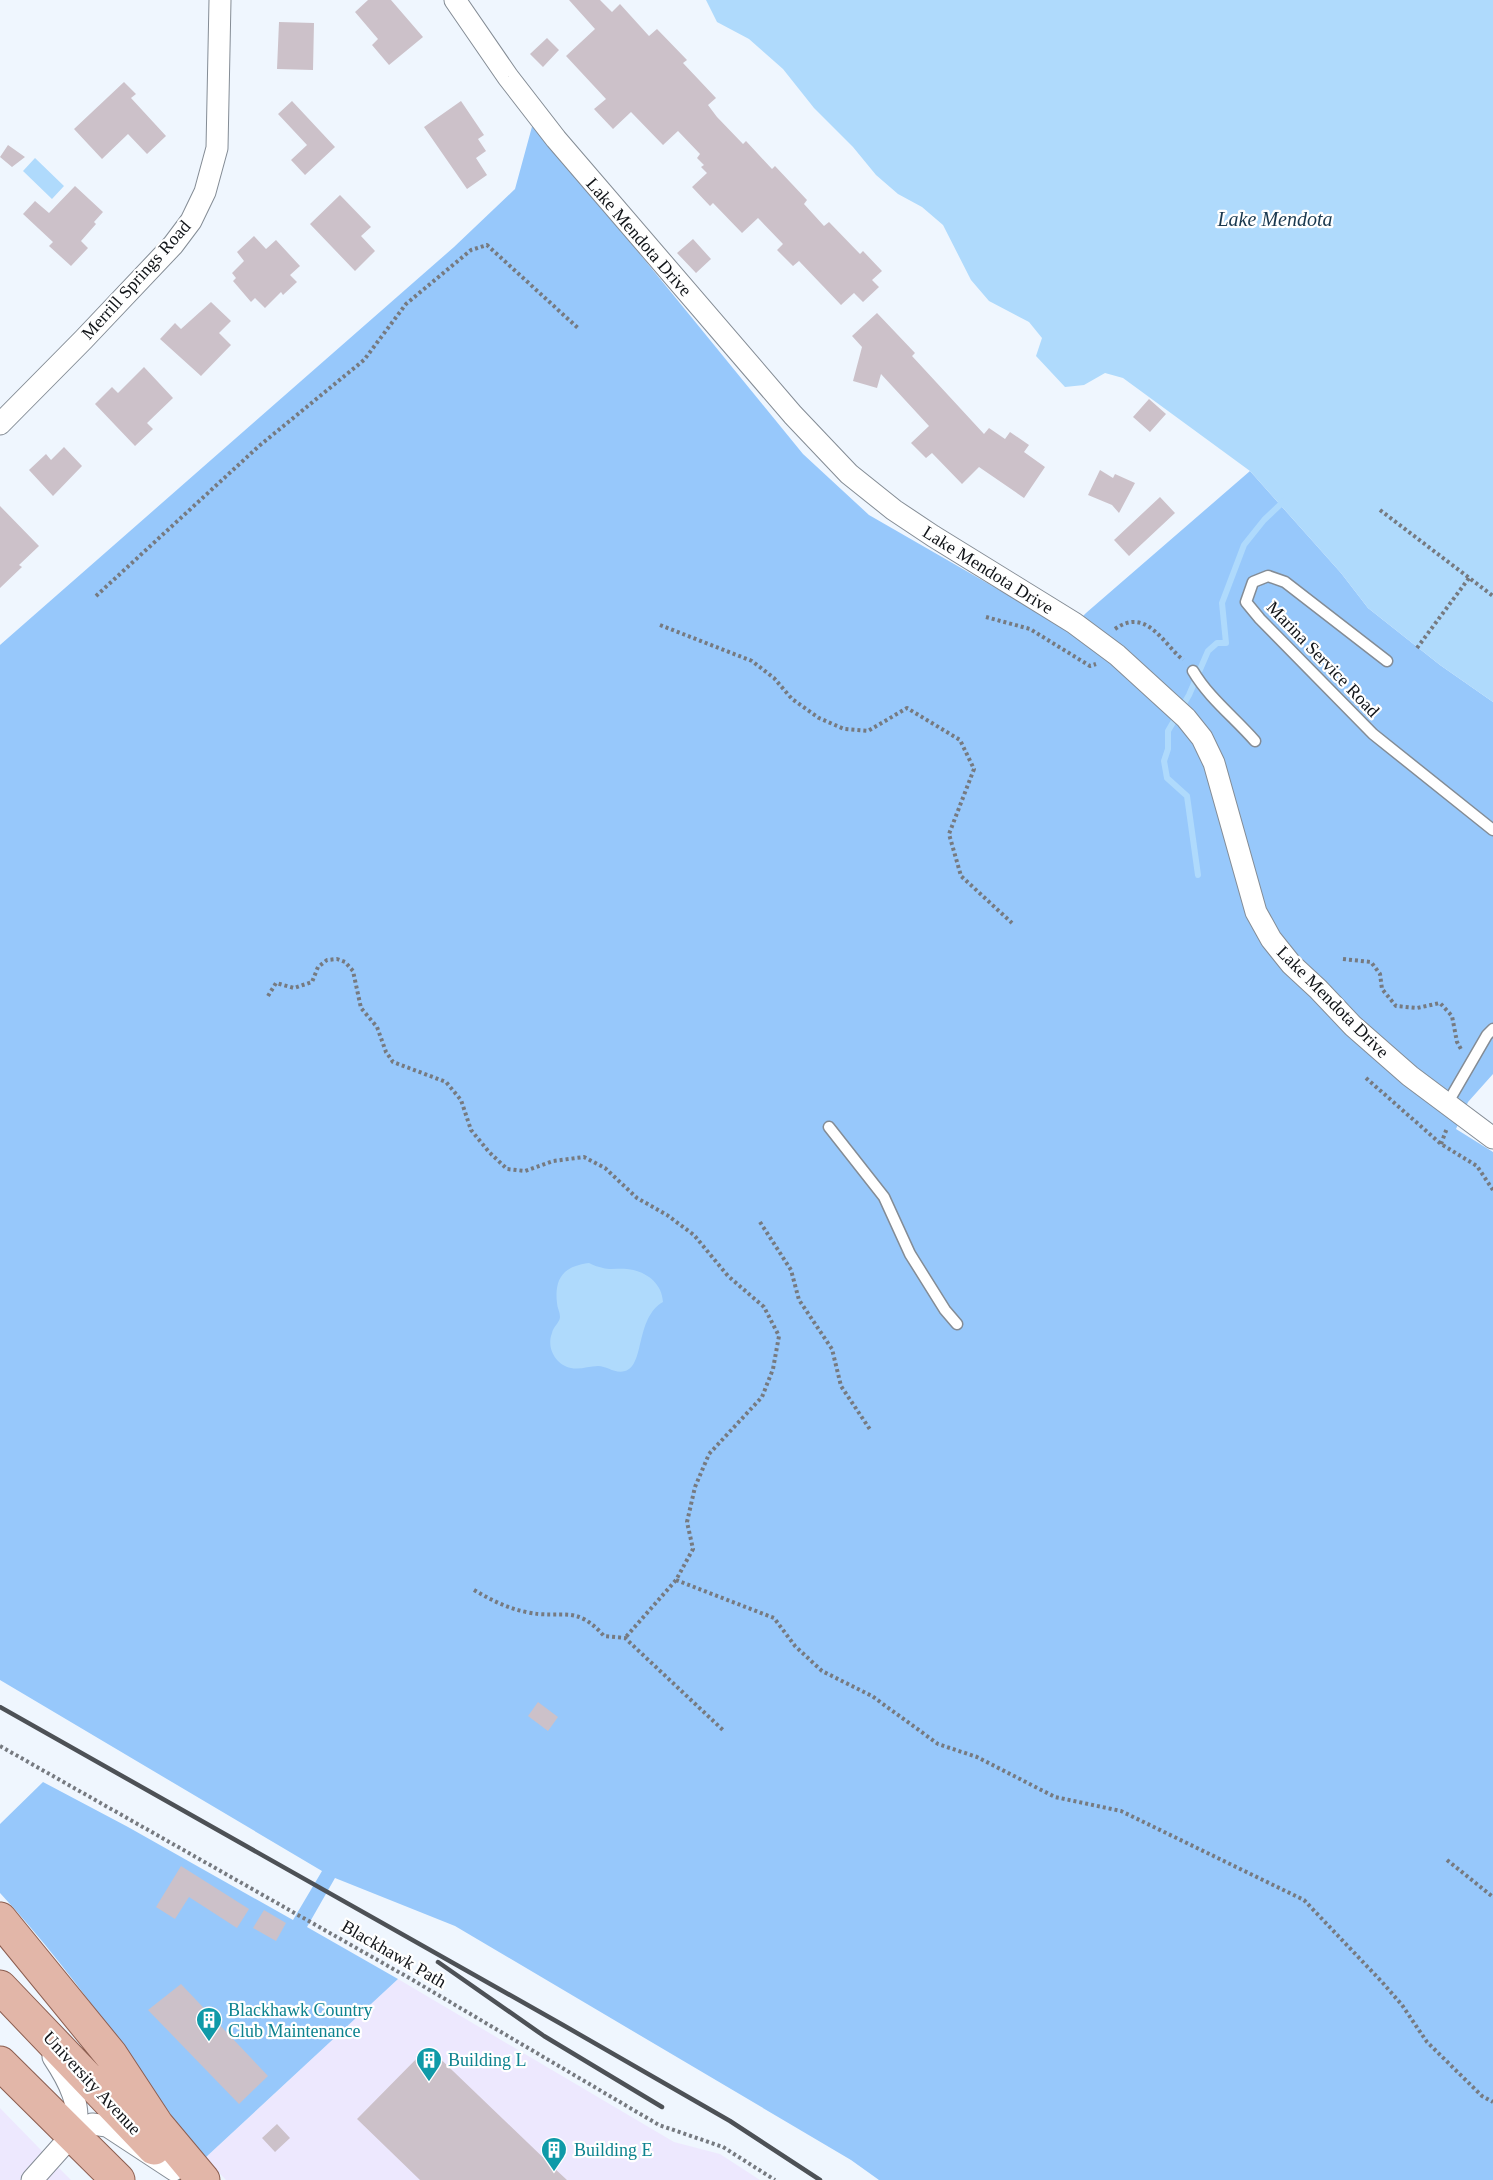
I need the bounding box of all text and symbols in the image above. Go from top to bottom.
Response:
street label: Lake Mendota Drive [582,174,696,300]
water label: Lake Mendota [1217,208,1332,230]
street label: Merrill Springs Road [77,216,195,344]
street label: Lake Mendota Drive [919,522,1057,618]
street label: Marina Service Road [1263,597,1383,721]
street label: Lake Mendota Drive [1273,942,1393,1062]
street label: Blackhawk Path [338,1916,450,1992]
place label: Blackhawk Country Club Maintenance [228,2000,372,2041]
building icon: Blackhawk Country Club Maintenance [194,2005,224,2043]
street label: University Avenue [39,2027,145,2139]
building icon: Building L [414,2045,444,2083]
place label: Building L [448,2050,527,2070]
building icon: Building E [539,2135,569,2173]
place label: Building E [574,2140,653,2160]

